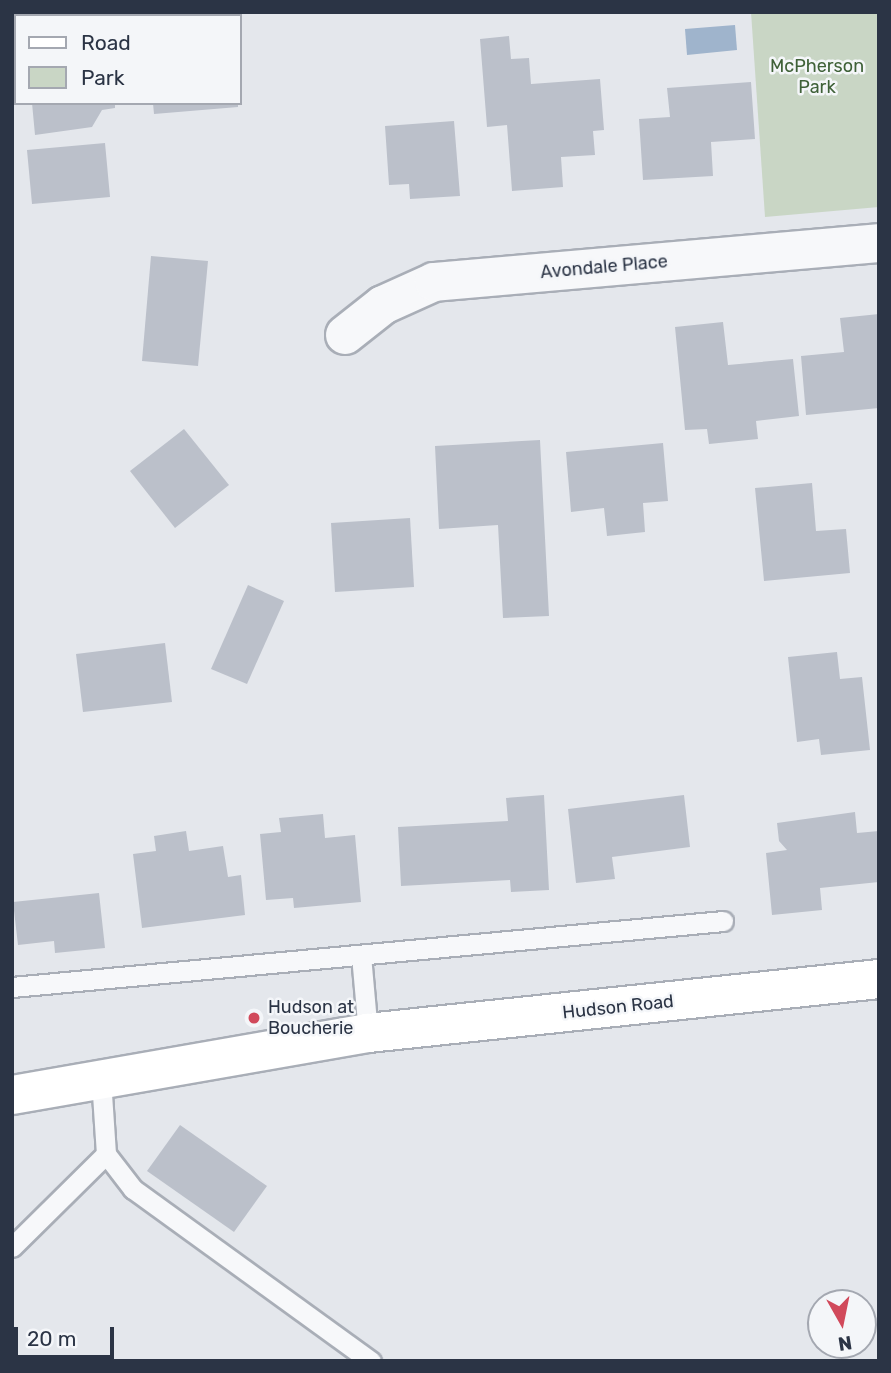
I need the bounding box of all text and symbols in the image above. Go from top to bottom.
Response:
legend [14,14,242,105]
text: Road [81,30,131,55]
park label: McPherson Park [770,56,864,98]
text: Park [81,65,125,90]
street label: Avondale Place [539,251,669,283]
street label: Hudson Road [561,990,675,1024]
place label: Hudson at Boucherie [268,997,354,1040]
marker: Hudson at Boucherie [246,1010,262,1026]
north arrow [807,1289,877,1359]
scale bar [18,1314,117,1358]
text: 20 m [27,1326,76,1351]
text: N [837,1331,854,1356]

